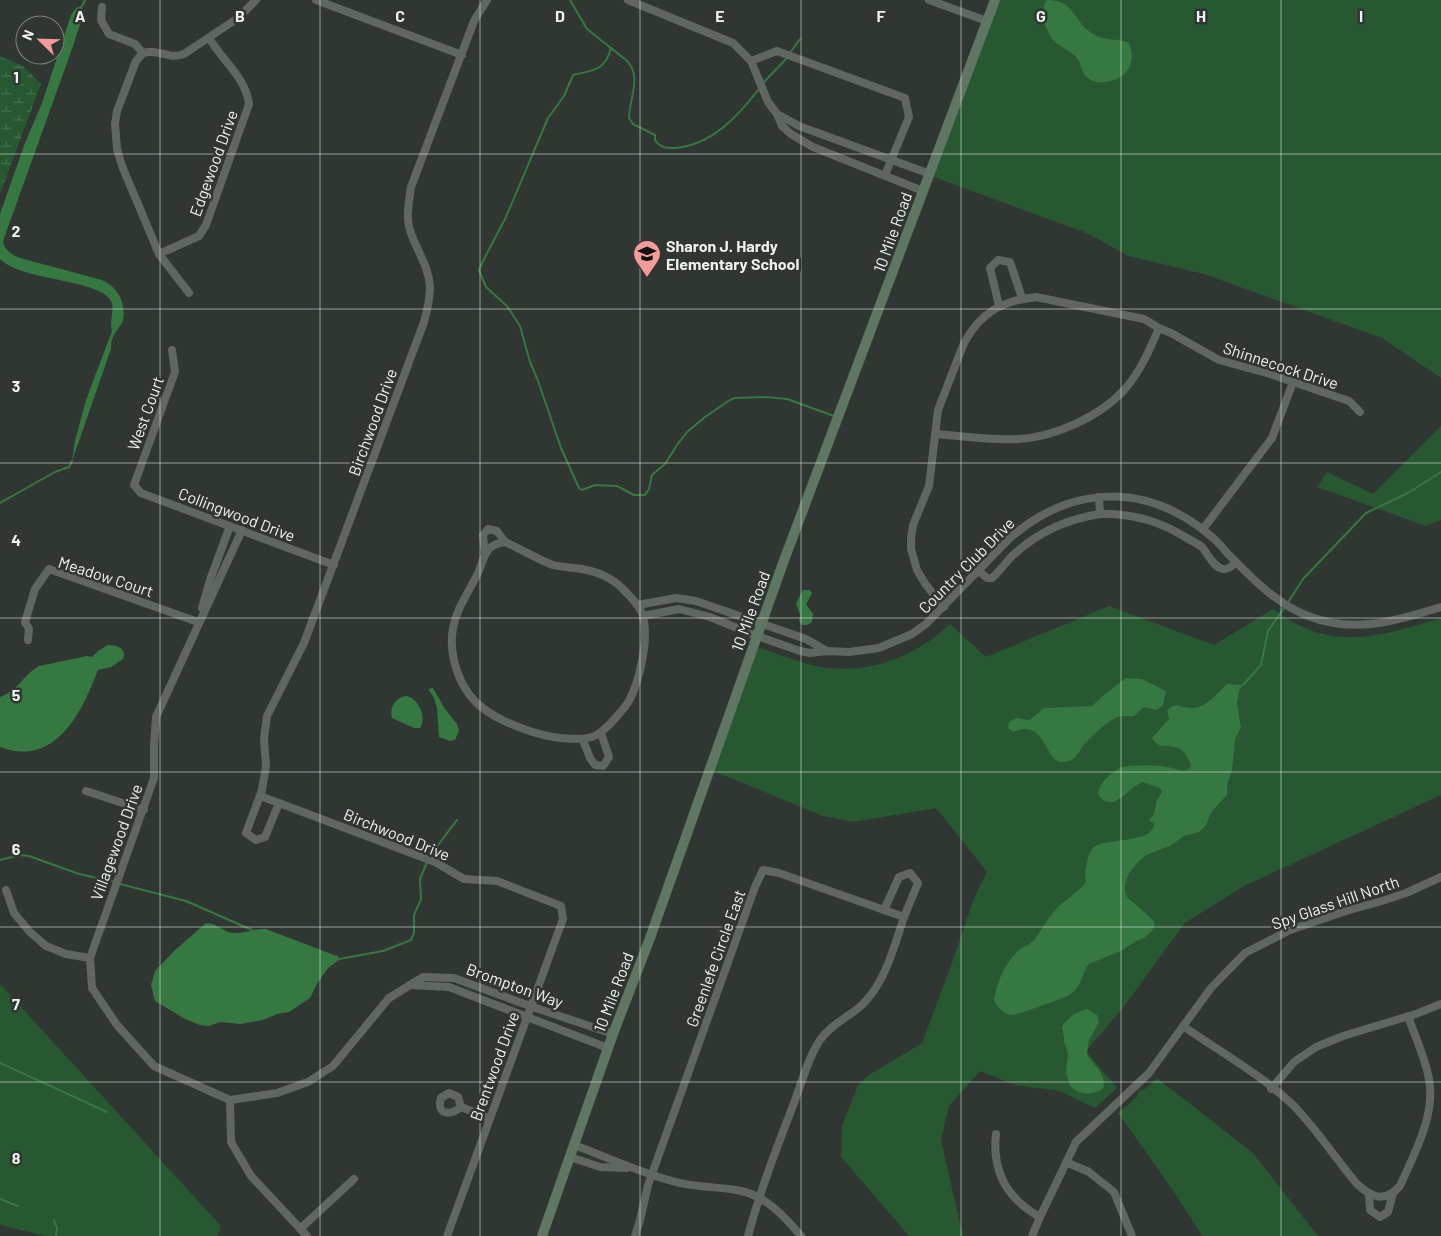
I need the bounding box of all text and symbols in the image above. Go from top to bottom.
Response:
text: A [75,6,86,25]
text: B [235,6,245,25]
text: C [395,6,405,25]
text: D [555,6,565,25]
text: E [715,6,725,25]
text: F [877,6,886,25]
text: G [1036,6,1046,25]
text: H [1196,6,1206,25]
text: I [1359,6,1363,25]
north arrow [15,15,65,65]
text: N [18,27,37,42]
text: 1 [13,67,19,86]
street label: Edgewood Drive [185,107,241,219]
street label: 10 Mile Road [869,189,915,275]
text: 2 [12,221,21,240]
place label: Sharon J. Hardy Elementary School [666,236,800,273]
school or university icon: Sharon J. Hardy Elementary School [632,239,662,278]
street label: Shinnecock Drive [1221,337,1341,393]
street label: Birchwood Drive [344,366,400,478]
street label: West Court [123,373,167,453]
text: 3 [12,376,20,395]
street label: Collingwood Drive [176,483,298,545]
street label: Country Club Drive [914,513,1018,617]
text: 4 [11,530,21,549]
street label: Meadow Court [56,552,156,600]
street label: 10 Mile Road [727,568,773,654]
text: 5 [12,685,21,704]
street label: Villagewood Drive [86,781,146,903]
street label: Birchwood Drive [341,804,453,864]
text: 6 [12,839,21,858]
street label: Spy Glass Hill North [1269,871,1401,933]
street label: Greenlefe Circle East [681,887,749,1029]
street label: 10 Mile Road [589,949,637,1035]
street label: Brompton Way [464,959,566,1011]
text: 7 [12,994,20,1013]
street label: Brentwood Drive [465,1009,523,1123]
text: 8 [12,1148,21,1167]

